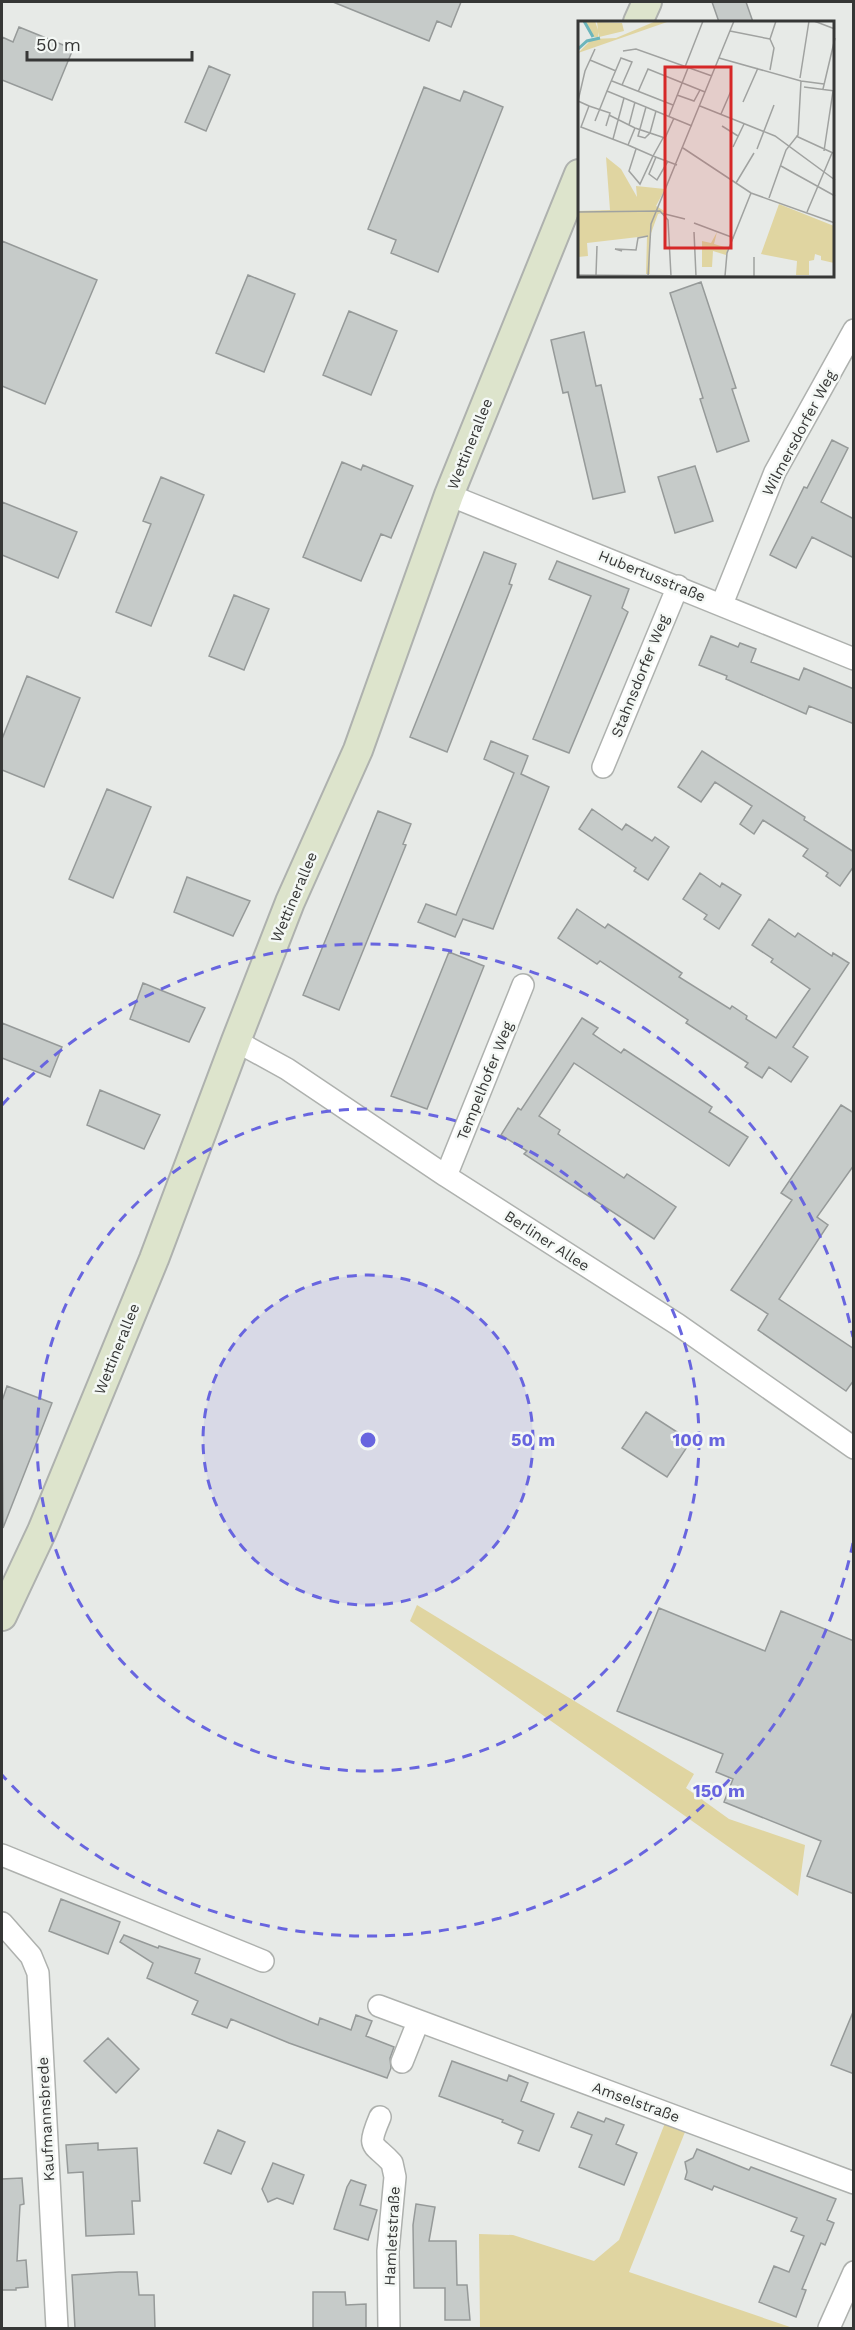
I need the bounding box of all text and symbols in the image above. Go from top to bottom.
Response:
inset map [578,21,834,278]
scale bar [27,24,192,62]
text: 50 m [36,34,81,55]
street label: Wilmersdorfer Weg [758,367,840,499]
street label: Wettinerallee [444,396,496,492]
street label: Hubertusstraße [596,546,708,606]
street label: Stahnsdorfer Weg [607,612,673,740]
street label: Wettinerallee [267,849,321,945]
street label: Tempelhofer Weg [453,1019,517,1143]
street label: Berliner Allee [501,1207,593,1275]
street label: Wettinerallee [91,1301,143,1397]
text: 50 m [511,1429,555,1450]
text: 100 m [672,1429,726,1450]
centre of rings [358,1430,378,1450]
text: 150 m [693,1780,745,1801]
street label: Kaufmannsbrede [34,2056,58,2182]
street label: Amselstraße [590,2078,682,2126]
street label: Hamletstraße [380,2186,404,2286]

